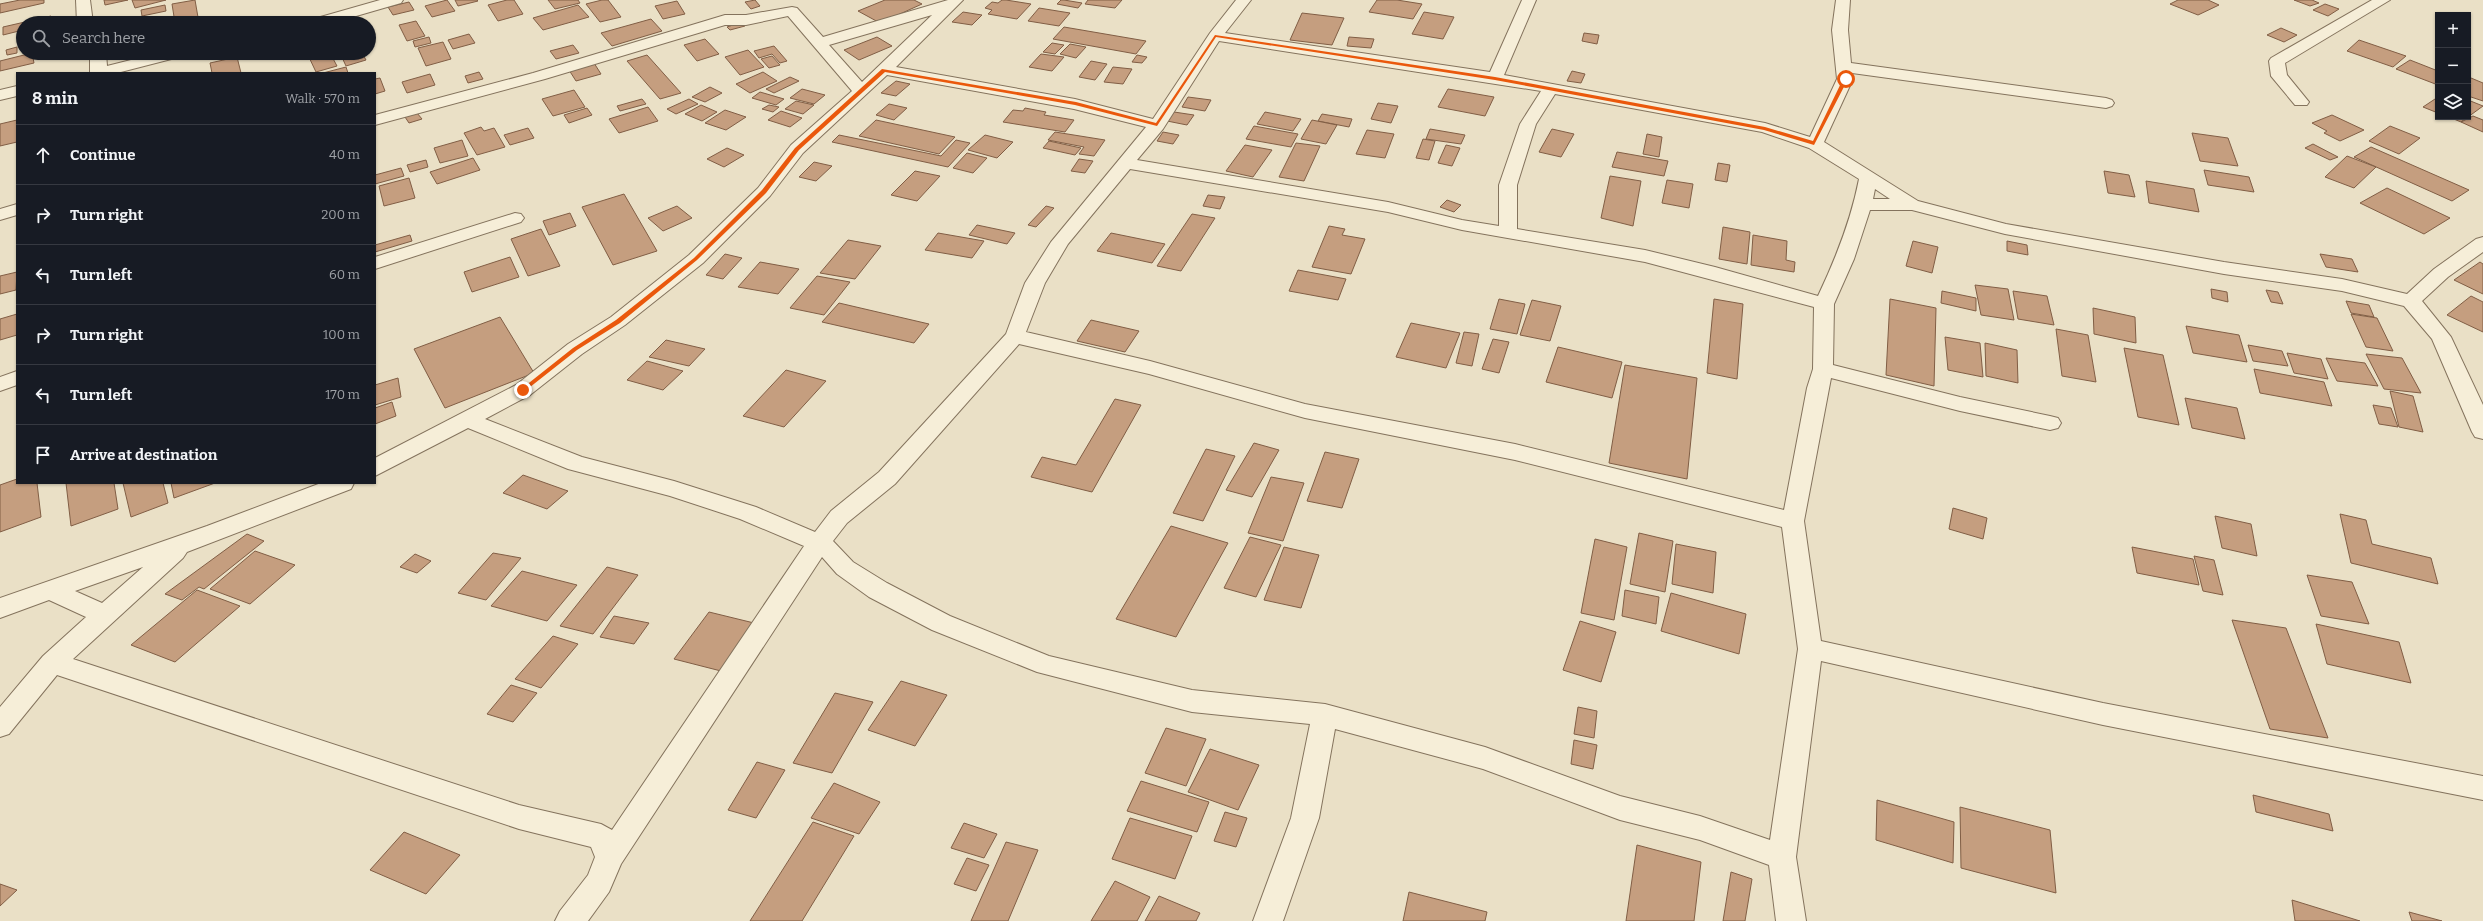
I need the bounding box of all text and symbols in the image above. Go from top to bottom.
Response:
map controls [2435,12,2471,120]
button: + [2435,12,2471,48]
search box [16,16,376,60]
icon: search [30,27,52,49]
text: Search here [62,29,145,47]
button: − [2435,48,2471,84]
route start [1837,70,1855,88]
button: layers [2435,84,2471,120]
text: 8 min [32,88,78,109]
text: Walk · 570 m [285,91,360,106]
icon: ahead [32,144,54,166]
text: Continue [70,146,136,164]
text: 40 m [329,147,360,162]
icon: right [32,204,54,226]
text: Turn right [70,206,143,224]
text: 200 m [321,207,360,222]
icon: left [32,264,54,286]
text: Turn left [70,266,132,284]
text: 60 m [329,267,360,282]
icon: right [32,324,54,346]
text: Turn right [70,326,143,344]
text: 100 m [323,327,360,342]
route end [514,381,532,399]
icon: left [32,384,54,406]
text: Turn left [70,386,132,404]
text: 170 m [325,387,360,402]
icon: arrive [32,444,54,466]
text: Arrive at destination [70,446,217,464]

